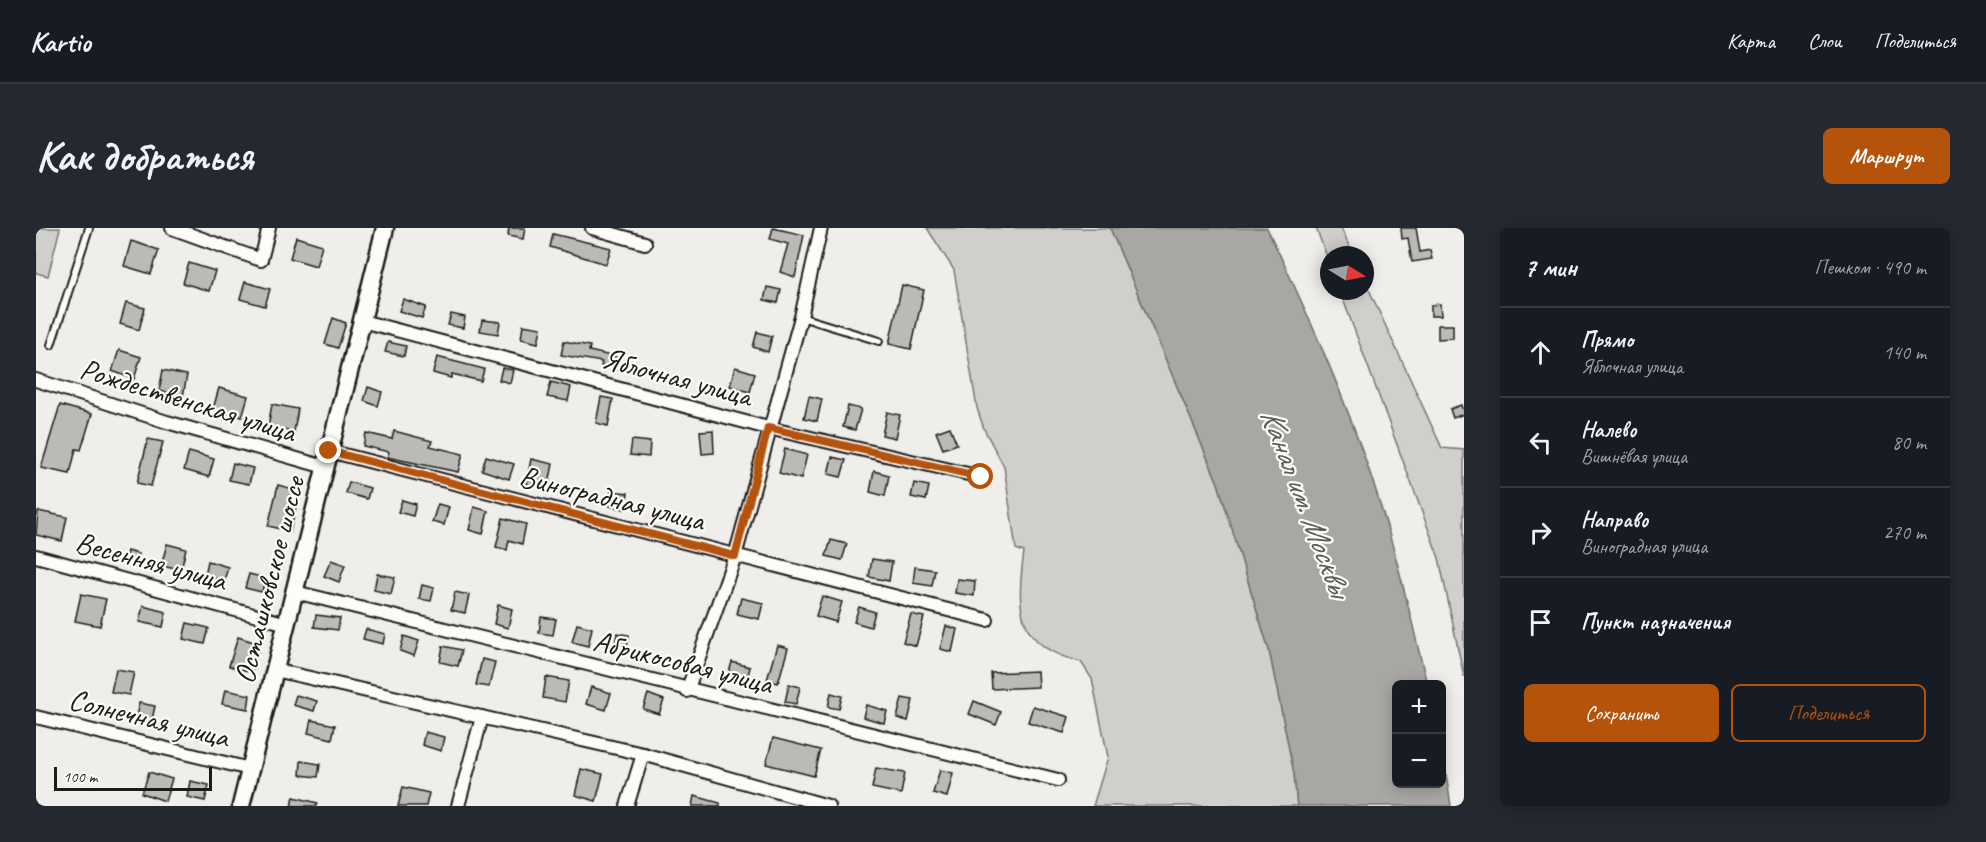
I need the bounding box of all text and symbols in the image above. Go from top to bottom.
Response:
text: Kartio [30,24,91,59]
text: Карта [1727,28,1775,54]
text: Слои [1808,28,1842,54]
text: Поделиться [1875,28,1956,54]
button: Маршрут [1823,128,1950,184]
text: Как добраться [36,130,253,183]
north arrow [1320,246,1374,300]
text: 7 мин [1524,251,1577,284]
text: Пешком · 490 m [1814,255,1926,280]
text: Прямо [1581,326,1633,354]
icon: ahead [1524,336,1557,369]
street label: Яблочная улица [598,339,758,416]
text: 140 m [1883,340,1926,365]
street label: Рождественская улица [76,349,302,451]
text: Яблочная улица [1581,354,1683,379]
water label: Канал им. Москвы [1251,402,1362,607]
text: Налево [1581,416,1637,444]
icon: left [1524,426,1557,459]
text: 80 m [1892,430,1926,455]
route end [315,437,341,463]
text: Вишнёвая улица [1581,444,1687,469]
street label: Виноградная улица [516,457,710,540]
route start [967,463,993,489]
street label: Осташковское шоссе [225,470,314,687]
text: Направо [1581,506,1648,534]
icon: right [1524,516,1557,549]
text: 270 m [1883,520,1926,545]
street label: Весенняя улица [71,523,232,600]
text: Виноградная улица [1581,534,1707,559]
icon: arrive [1524,606,1557,639]
text: Пункт назначения [1581,608,1730,636]
street label: Абрикосовая улица [589,621,778,703]
street label: Солнечная улица [65,680,235,757]
map controls [1392,680,1446,788]
button: + [1392,680,1446,734]
button: Сохранить [1524,684,1719,742]
button: Поделиться [1731,684,1926,742]
button: − [1392,734,1446,788]
scale bar [54,764,212,792]
text: 100 m [63,767,97,787]

